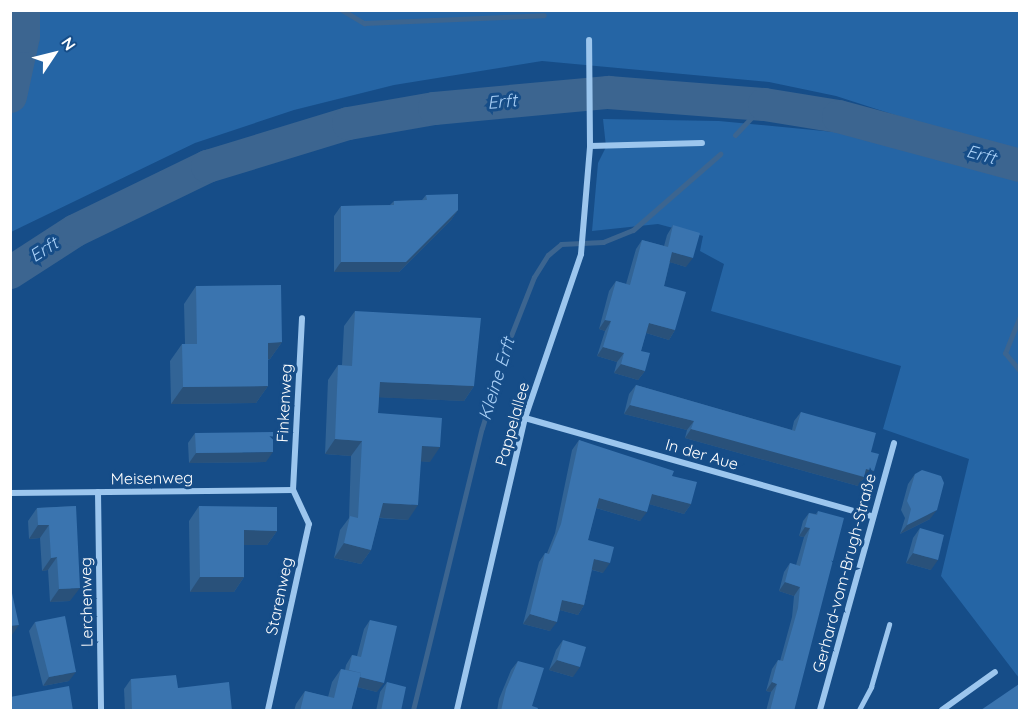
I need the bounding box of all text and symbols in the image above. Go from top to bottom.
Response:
north arrow [24,24,84,84]
text: N [57,33,80,54]
water label: Erft [486,90,518,114]
water label: Erft [964,141,998,169]
water label: Erft [26,233,62,267]
water label: Kleine Erft [474,335,520,423]
street label: Finkenweg [272,363,296,443]
street label: Pappelallee [491,380,533,468]
street label: In der Aue [663,434,741,474]
street label: Meisenweg [111,468,193,488]
street label: Gerhard-vom-Brugh-Straße [808,471,880,675]
street label: Starenweg [261,555,297,637]
street label: Lerchenweg [76,557,96,647]

